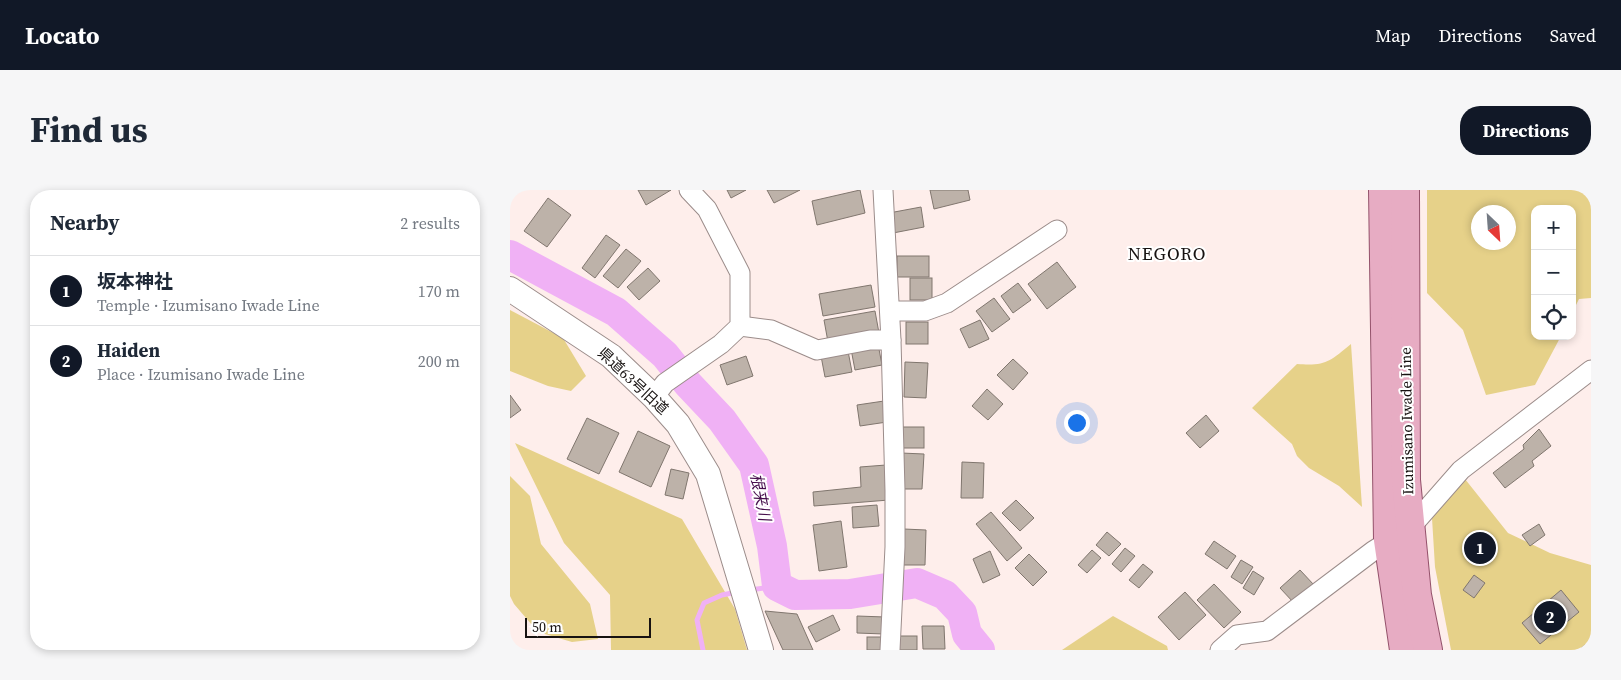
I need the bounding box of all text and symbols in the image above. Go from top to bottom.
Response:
text: Locato [25,19,100,52]
text: Map [1375,23,1411,48]
text: Directions [1439,23,1522,48]
text: Saved [1550,23,1596,48]
text: Find us [30,106,148,154]
button: Directions [1460,106,1591,155]
north arrow [1471,205,1516,250]
map controls [1531,205,1576,340]
button: + [1531,205,1576,250]
text: Nearby [50,208,120,237]
text: 2 results [400,212,460,234]
district label: NEGORO [1128,241,1206,266]
button: − [1531,250,1576,295]
text: 坂本神社 [97,268,173,294]
text: 1 [62,280,70,302]
text: 170 m [418,280,460,302]
text: Temple · Izumisano Iwade Line [97,294,320,316]
button: locate [1531,295,1576,340]
text: Haiden [97,337,160,363]
street label: 県道63号旧道 [593,342,673,419]
street label: Izumisano Iwade Line [1395,347,1418,495]
text: 2 [62,350,70,372]
text: 200 m [418,350,460,372]
text: Place · Izumisano Iwade Line [97,363,305,385]
your location [1064,410,1090,436]
water label: 根来川 [746,471,777,525]
pin: 1 [1464,529,1496,567]
pin: 2 [1534,598,1566,636]
scale bar [525,615,651,638]
text: 50 m [532,617,562,637]

